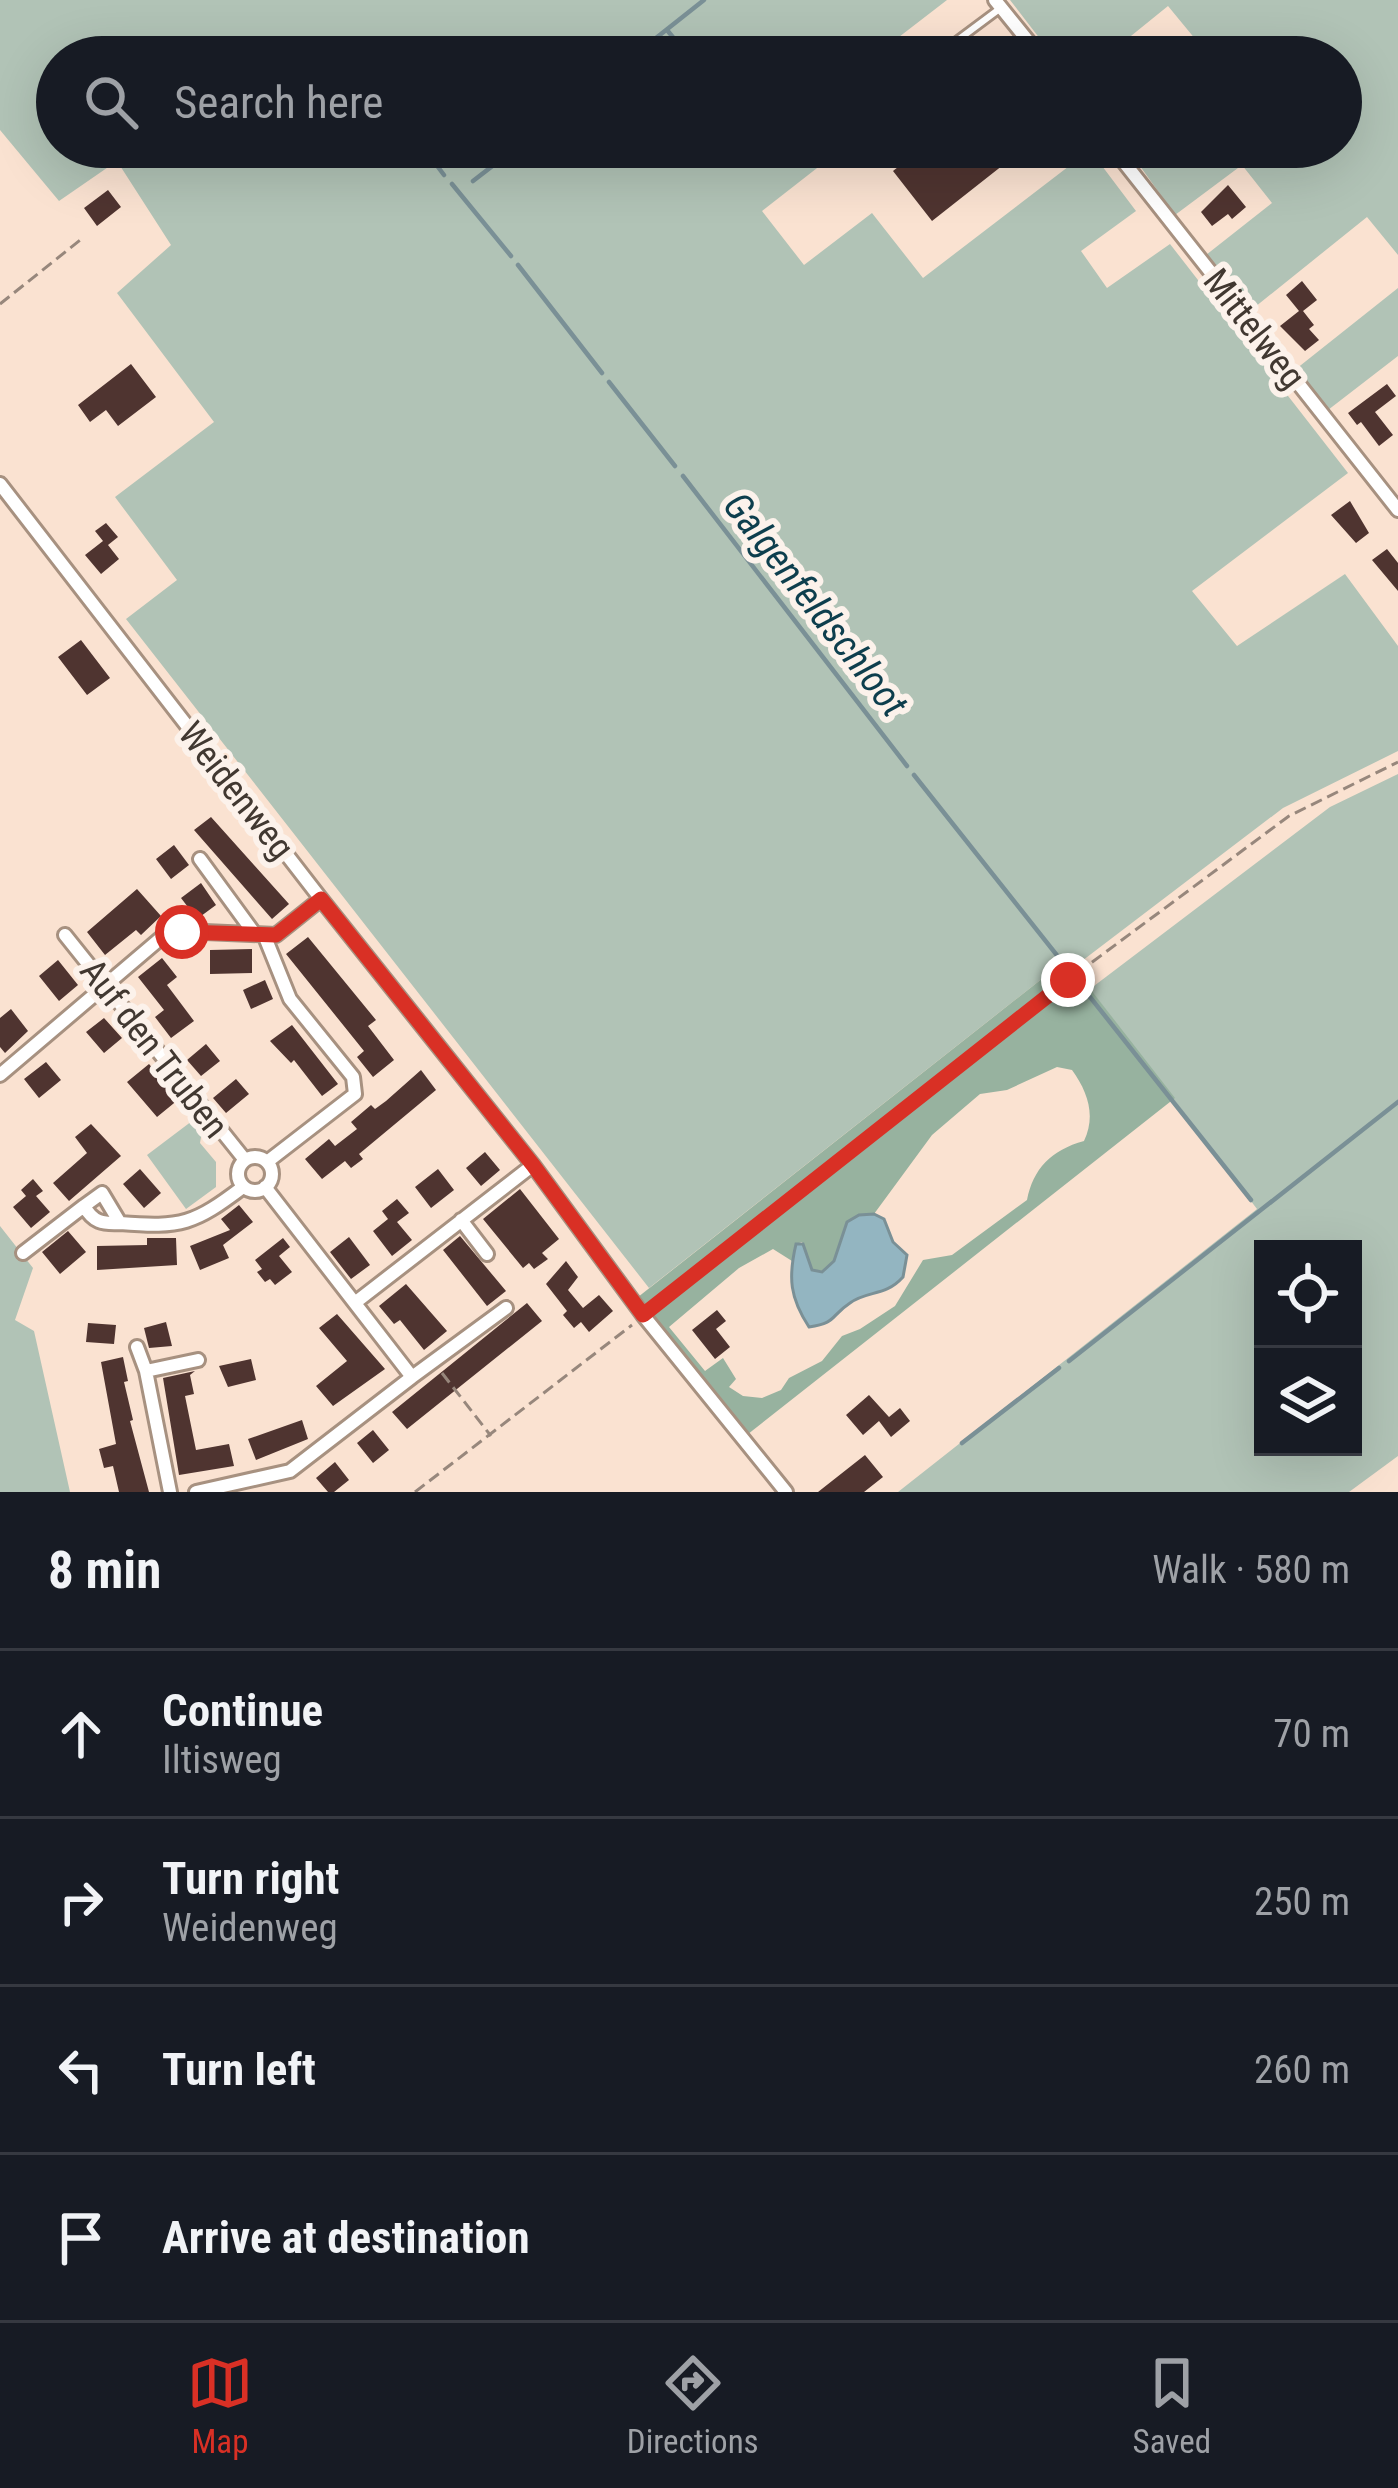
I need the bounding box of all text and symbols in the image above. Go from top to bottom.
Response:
search box [36,36,1362,168]
icon: search [78,69,144,135]
text: Search here [174,76,383,129]
street label: Mittelweg [1195,261,1314,397]
water label: Galgenfeldschloot [714,484,917,726]
street label: Weidenweg [170,714,303,867]
route start [155,905,209,959]
street label: Auf den Truben [71,951,237,1146]
route end [1041,953,1095,1007]
map controls [1254,1240,1362,1456]
button: locate [1254,1240,1362,1348]
button: layers [1254,1348,1362,1456]
text: 8 min [48,1541,161,1600]
text: Walk · 580 m [1152,1547,1350,1593]
text: Continue [162,1684,323,1737]
icon: ahead [48,1701,114,1767]
text: 70 m [1273,1711,1350,1757]
text: Iltisweg [162,1737,282,1783]
text: Turn right [162,1852,339,1905]
icon: right [48,1869,114,1935]
text: 250 m [1254,1879,1350,1925]
text: Weidenweg [162,1905,338,1951]
icon: left [48,2037,114,2103]
text: Turn left [162,2043,316,2096]
text: 260 m [1254,2047,1350,2093]
icon: arrive [48,2205,114,2271]
text: Arrive at destination [162,2211,530,2264]
tab: Map [187,2350,253,2461]
tab: Directions [627,2350,759,2461]
tab: Saved [1133,2350,1211,2461]

